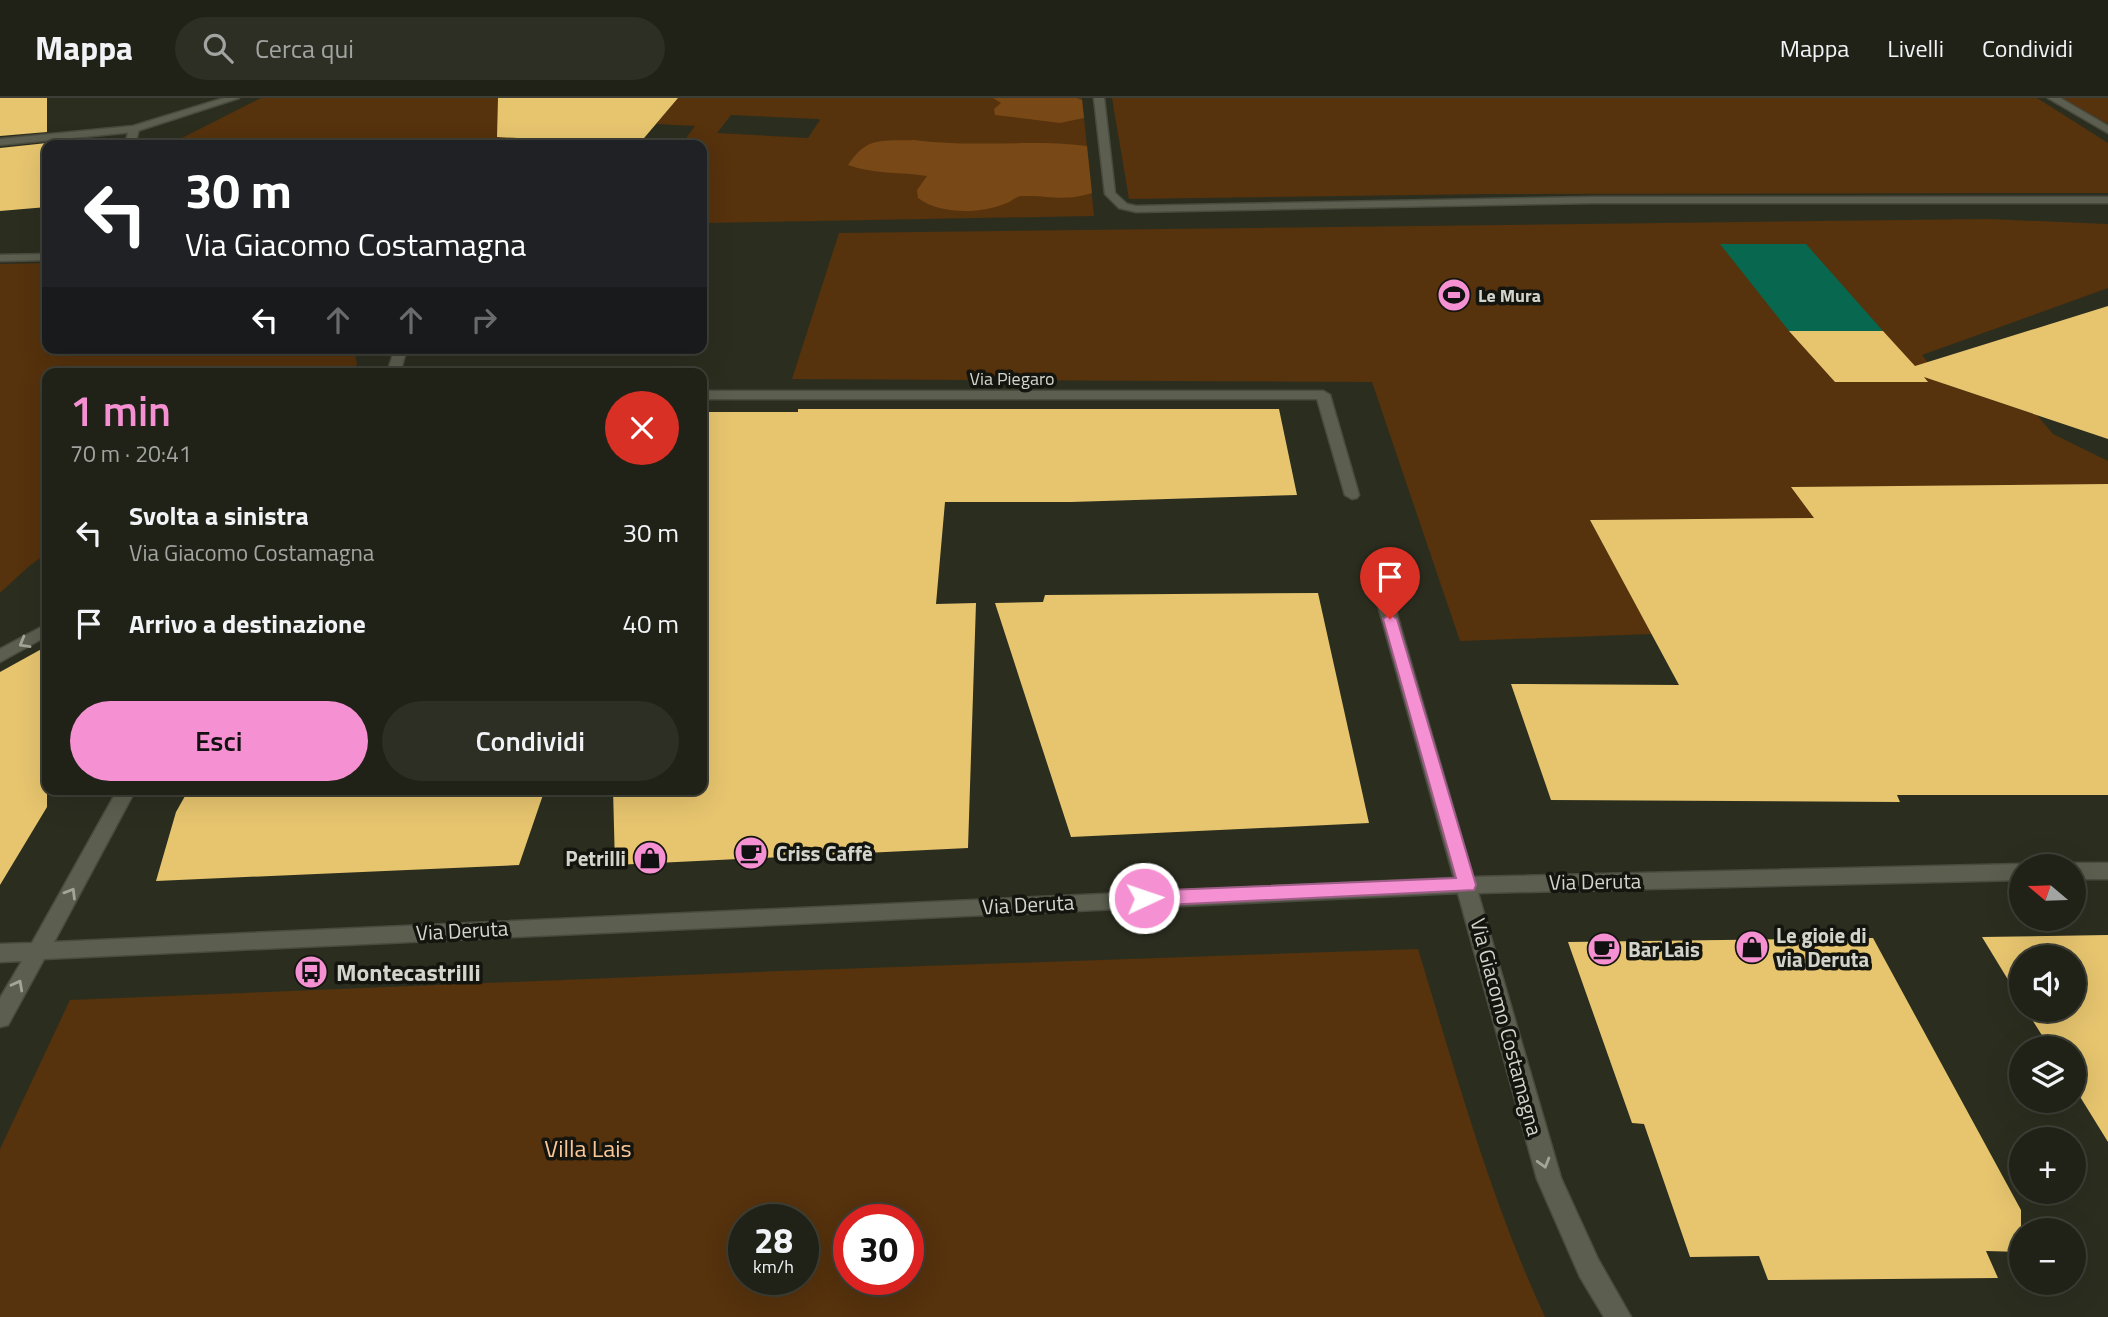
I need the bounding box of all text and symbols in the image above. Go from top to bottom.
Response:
search box [175,17,665,80]
text: Mappa [35,23,133,73]
icon: search [199,29,237,67]
text: Cerca qui [255,29,354,68]
text: Mappa [1780,30,1849,66]
text: Livelli [1887,30,1944,66]
text: Condividi [1982,30,2073,66]
text: 30 m [185,152,292,227]
icon: left [70,168,161,259]
text: Via Giacomo Costamagna [185,220,526,268]
sports icon: Le Mura [1435,276,1473,314]
place label: Le Mura [1478,282,1541,309]
icon: left [246,301,284,339]
icon: ahead [319,301,357,339]
icon: ahead [392,301,430,339]
icon: right [465,301,503,339]
street label: Via Piegaro [970,365,1054,392]
text: 1 min [70,378,171,442]
button: close [605,391,679,465]
text: 70 m · 20:41 [70,436,192,471]
text: Svolta a sinistra [129,496,309,535]
text: 30 m [622,513,679,552]
icon: left [70,514,108,552]
text: Via Giacomo Costamagna [129,535,374,570]
pin [1360,547,1420,619]
icon: arrive [1371,558,1409,596]
text: Arrivo a destinazione [129,604,366,643]
text: 40 m [622,604,679,643]
icon: arrive [70,605,108,643]
one-way arrow [18,635,31,648]
button: Esci [70,701,368,781]
button: Condividi [382,701,679,781]
cafe icon: Criss Caffè [732,834,770,872]
place label: Criss Caffè [776,837,873,869]
shop icon: Petrilli [631,839,669,877]
place label: Petrilli [565,842,626,874]
north arrow [2009,854,2086,931]
map controls [2009,854,2086,1295]
position arrow [1107,861,1181,935]
street label: Via Deruta [1549,864,1642,898]
street label: Via Deruta [981,886,1075,922]
one-way arrow [62,888,75,901]
street label: Via Deruta [415,912,509,948]
street label: Via Giacomo Costamagna [1463,915,1552,1140]
place label: Le gioie di via Deruta [1776,919,1869,975]
shop icon: Le gioie di via Deruta [1733,928,1771,966]
cafe icon: Bar Lais [1585,930,1623,968]
place label: Bar Lais [1628,933,1700,965]
button: sound [2009,945,2086,1022]
bus stop icon: Montecastrilli [292,953,330,991]
place label: Montecastrilli [336,954,481,990]
one-way arrow [10,980,23,992]
button: layers [2009,1036,2086,1113]
button: + [2009,1127,2086,1204]
park label: Villa Lais [544,1130,632,1166]
one-way arrow [1536,1157,1551,1169]
speed limit sign: 30 [833,1204,924,1295]
text: 28 [754,1213,793,1267]
button: − [2009,1218,2086,1295]
text: km/h [753,1253,794,1280]

